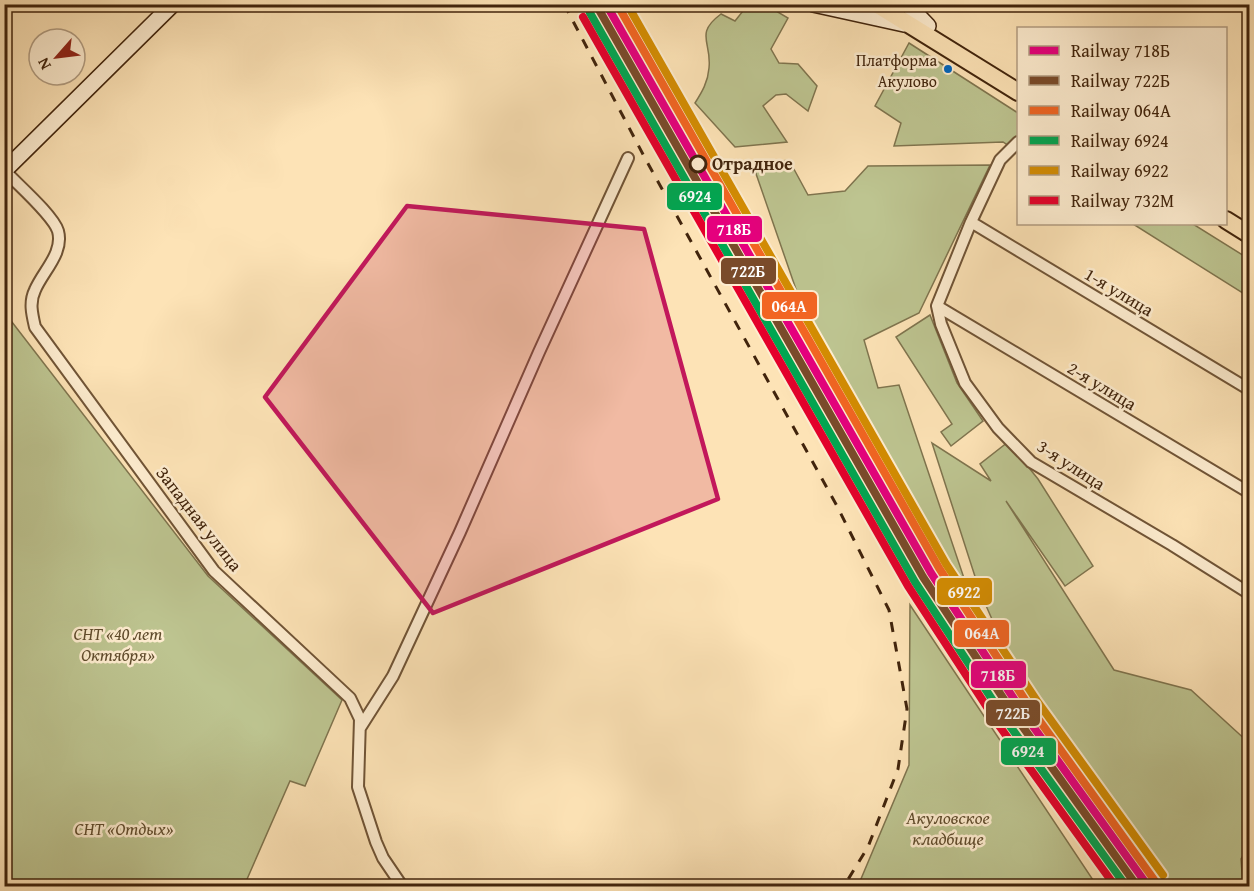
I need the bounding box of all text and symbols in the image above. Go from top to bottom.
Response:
north arrow [27,27,87,87]
legend [1017,27,1227,225]
text: Railway 718Б [1071,37,1170,64]
place label: Платформа Акулово [856,48,937,93]
text: N [31,53,57,74]
marker: Платформа Акулово [942,63,954,75]
text: Railway 722Б [1071,67,1170,94]
text: Railway 064А [1071,97,1171,124]
text: Railway 6924 [1071,127,1169,154]
place label: Отрадное [712,150,793,177]
marker: Отрадное [689,155,707,173]
text: Railway 6922 [1071,157,1169,184]
line badge: 6924 [666,182,723,211]
text: 6924 [678,184,712,208]
text: Railway 732М [1071,187,1174,214]
line badge: 718Б [706,215,763,243]
text: 718Б [717,217,751,241]
line badge: 722Б [720,257,777,285]
text: 722Б [731,259,765,283]
street label: 1-я улица [1080,260,1159,323]
line badge: 064А [761,291,818,320]
text: 064А [771,294,807,318]
street label: 2-я улица [1063,354,1142,417]
street label: 3-я улица [1032,432,1111,497]
street label: Западная улица [150,460,249,577]
line badge: 6922 [936,577,993,606]
text: 6922 [947,580,981,604]
line badge: 064А [953,619,1010,648]
park label: СНТ «40 лет Октября» [73,620,163,668]
text: 064А [964,621,1000,645]
line badge: 718Б [970,660,1027,689]
text: 718Б [981,663,1015,687]
line badge: 722Б [985,699,1041,727]
text: 722Б [996,701,1030,725]
line badge: 6924 [1000,737,1057,766]
text: 6924 [1011,739,1045,763]
park label: Акуловское кладбище [905,804,990,852]
park label: СНТ «Отдых» [75,815,173,842]

